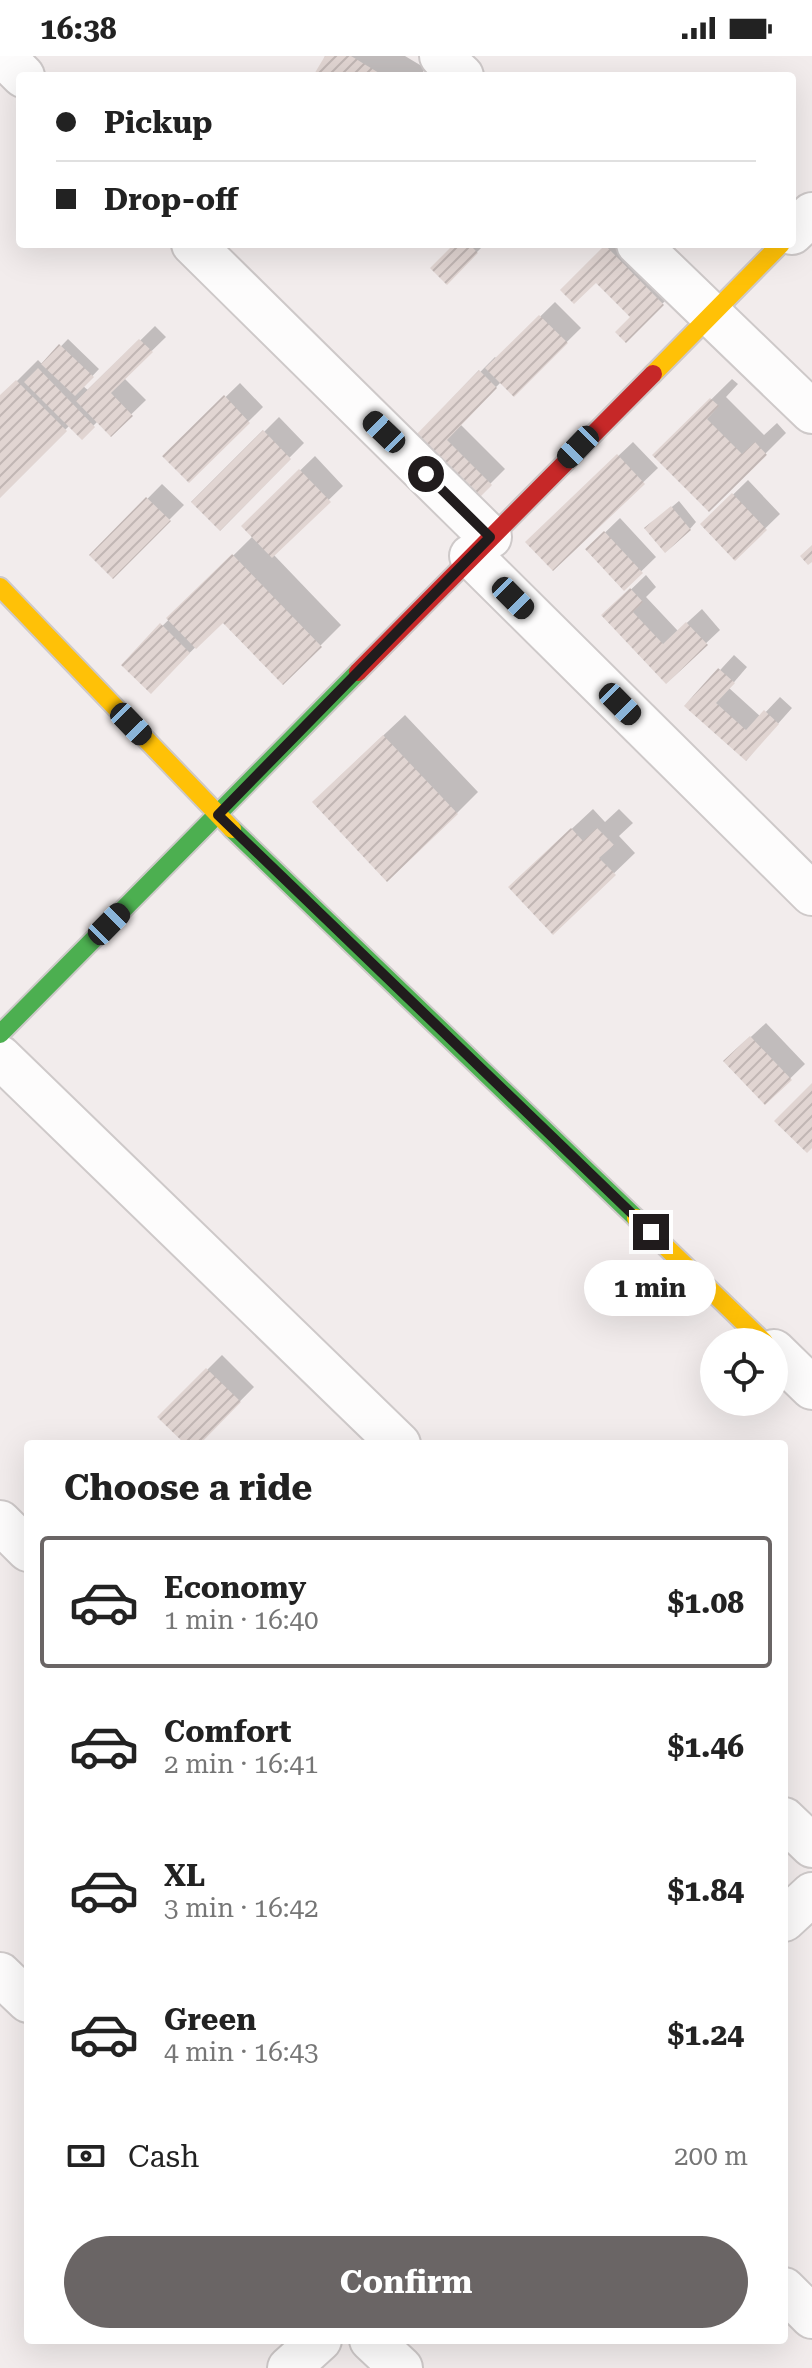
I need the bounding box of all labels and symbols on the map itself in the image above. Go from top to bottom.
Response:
car [358,407,410,457]
car [553,421,603,473]
route start [408,456,444,492]
car [488,573,538,623]
car [595,679,645,729]
car [106,698,156,750]
car [84,899,134,949]
route end [633,1214,669,1250]
callout: 1 min [585,1260,717,1316]

